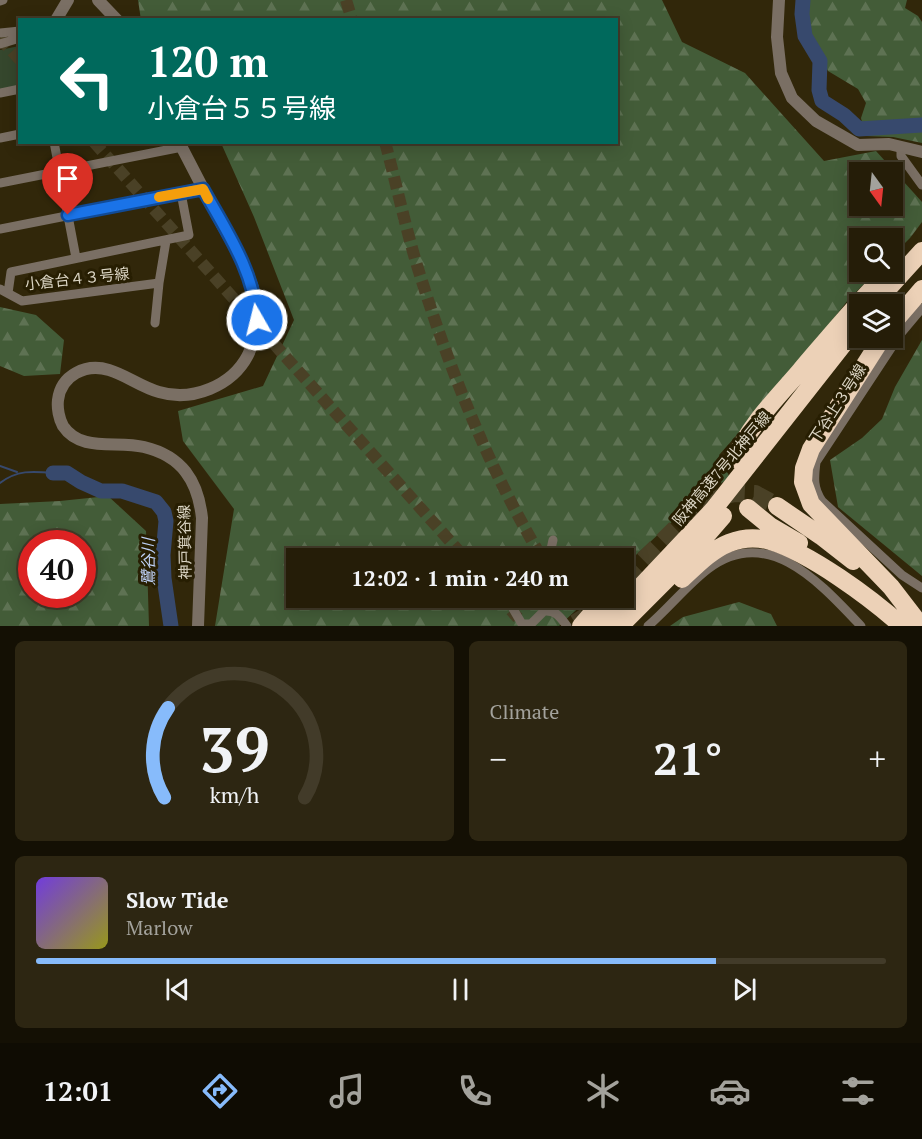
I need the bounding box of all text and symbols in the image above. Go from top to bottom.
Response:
text: 120 m [147,33,268,89]
icon: left [48,42,126,120]
text: 小倉台５５号線 [147,90,336,126]
pin [42,153,93,215]
icon: arrive [51,162,84,195]
north arrow [849,162,903,216]
map controls [849,162,903,348]
button: search [849,228,903,282]
street label: 小倉台４３号線 [24,263,130,293]
position arrow [225,288,289,352]
button: layers [849,294,903,348]
street label: 下谷上３号線 [804,360,870,446]
street label: 阪神高速7号北神戸線 [667,407,775,529]
street label: 神戸箕谷線 [173,504,195,580]
speed limit sign: 40 [18,530,96,608]
water label: 鷺谷川 [137,536,159,586]
text: 12:02 · 1 min · 240 m [351,563,569,592]
text: Climate [490,698,559,725]
text: 39 [199,707,270,790]
text: 21° [653,728,722,788]
text: − [490,737,507,780]
text: + [868,737,886,780]
text: km/h [209,781,259,809]
text: Slow Tide [126,885,229,914]
text: Marlow [126,914,193,941]
icon: previous [161,973,194,1006]
icon: pause [444,973,477,1006]
icon: next [728,973,761,1006]
icon: directions [199,1070,241,1112]
icon: music [326,1070,368,1112]
icon: phone [454,1070,496,1112]
icon: climate [582,1070,624,1112]
icon: car [709,1070,751,1112]
icon: filters [837,1070,879,1112]
text: 12:01 [43,1073,113,1109]

